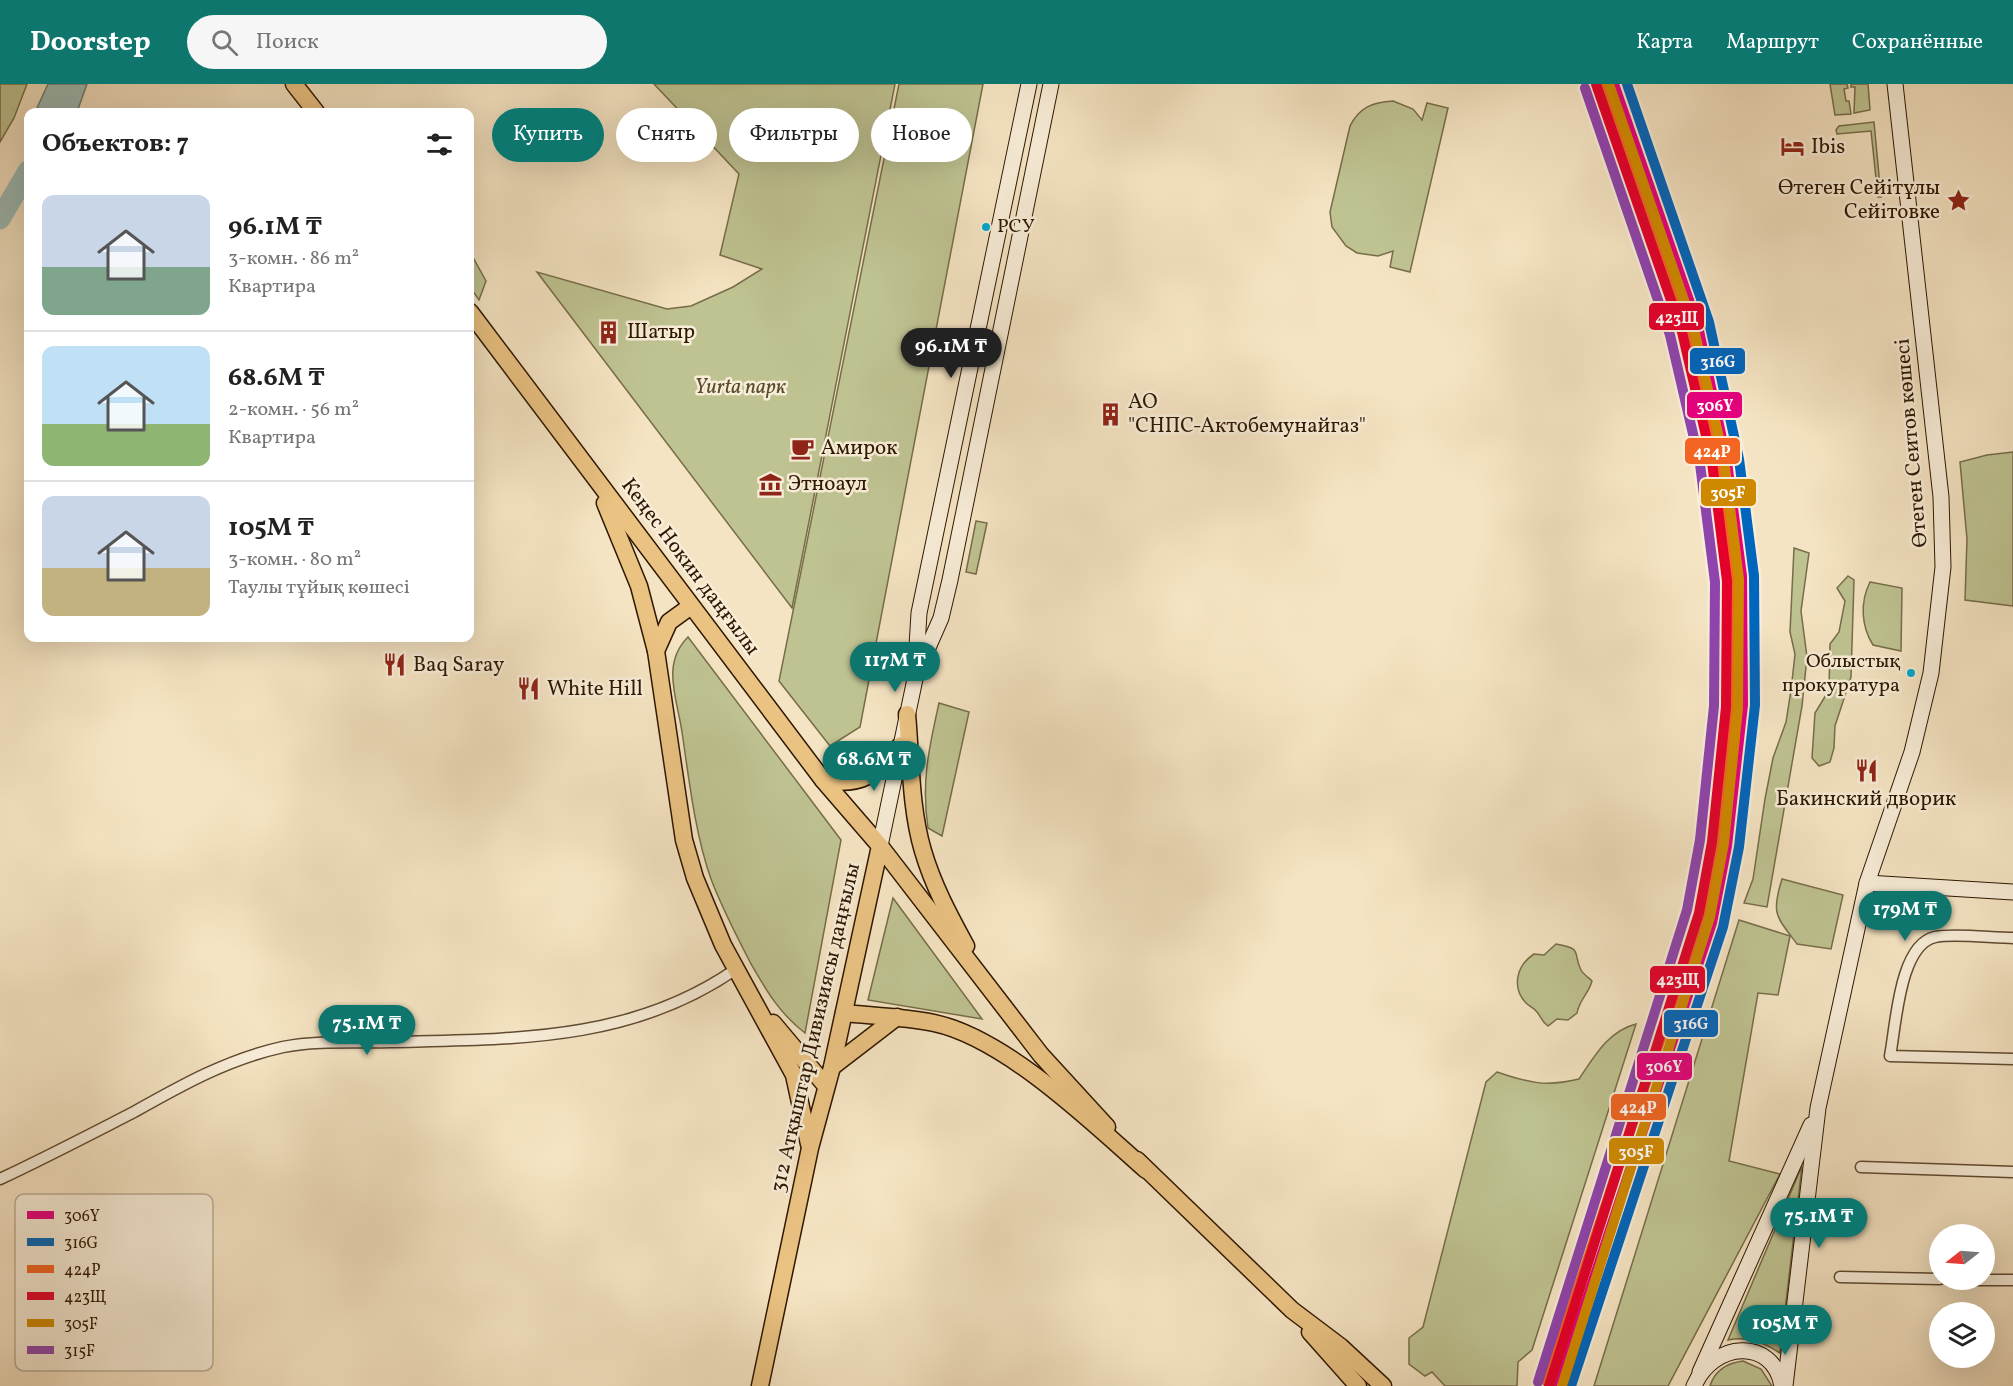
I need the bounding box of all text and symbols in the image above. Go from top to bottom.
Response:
search box [187,15,607,69]
text: Doorstep [30,23,151,62]
icon: search [208,26,241,59]
text: Поиск [256,27,319,58]
text: Карта [1636,28,1693,57]
text: Маршрут [1726,28,1819,57]
text: Сохранённые [1852,28,1983,57]
chip: Купить [492,108,604,162]
chip: Снять [616,108,717,162]
chip: Фильтры [729,108,859,162]
chip: Новое [871,108,972,162]
text: Объектов: 7 [42,126,189,162]
icon: filters [423,128,456,161]
place label: Ibis [1811,133,1845,162]
hotel icon: Ibis [1780,134,1806,160]
place label: Өтеген Сейітұлы Сейітовке [1778,174,1940,227]
place icon: Өтеген Сейітұлы Сейітовке [1945,187,1971,213]
text: 96.1M ₸ [228,209,322,245]
place label: РСУ [997,213,1035,241]
icon: home [90,219,162,291]
marker: РСУ [980,221,992,233]
text: 3-комн. · 86 m² [228,245,359,273]
text: Квартира [228,273,316,301]
line badge: 423Щ [1648,302,1705,331]
text: 423Щ [1655,308,1699,330]
place label: Шатыр [627,318,695,347]
building icon: Шатыр [596,319,622,345]
pin: 96.1M ₸ [896,328,1006,379]
text: 96.1M ₸ [915,333,987,361]
street label: Өтеген Сеитов көшесі [1888,337,1936,549]
line badge: 316G [1689,347,1746,375]
text: 316G [1701,352,1735,374]
text: 68.6M ₸ [228,360,325,396]
icon: home [90,370,162,442]
park label: Yurta парк [694,373,787,402]
place label: АО "СНПС-Актобемунайгаз" [1128,388,1366,441]
line badge: 306Y [1686,391,1743,419]
text: 2-комн. · 56 m² [228,396,359,424]
text: 306Y [1697,396,1733,418]
building icon: АО "СНПС-Актобемунайгаз" [1097,401,1123,427]
text: Квартира [228,424,316,452]
place label: Амирок [821,434,897,463]
cafe icon: Амирок [790,435,816,461]
line badge: 424Р [1684,437,1741,465]
text: 424Р [1693,442,1731,464]
place label: Этноаул [788,470,867,499]
museum icon: Этноаул [757,471,783,497]
street label: Кеңес Нокин даңғылы [614,473,766,662]
line badge: 305F [1700,478,1757,507]
text: 305F [1711,483,1746,505]
text: 105M ₸ [228,510,314,546]
icon: home [90,520,162,592]
text: 3-комн. · 80 m² [228,546,361,574]
text: Таулы тұйық көшесі [228,574,410,602]
pin: 117M ₸ [846,642,944,693]
text: 117M ₸ [864,647,926,675]
place label: Облыстық прокуратура [1782,648,1901,700]
place label: Baq Saray [413,651,505,680]
restaurant icon: Baq Saray [382,652,408,678]
marker: Облыстық прокуратура [1905,667,1917,679]
place label: White Hill [547,675,643,704]
restaurant icon: White Hill [516,676,542,702]
pin: 68.6M ₸ [819,741,929,792]
text: 68.6M ₸ [837,746,911,774]
restaurant icon: Бакинский дворик [1853,758,1879,784]
place label: Бакинский дворик [1776,785,1956,814]
street label: 312 Атқыштар Дивизиясы даңғылы [764,860,868,1196]
pin: 179M ₸ [1856,891,1954,942]
text: 179M ₸ [1873,896,1937,924]
line badge: 423Щ [1649,965,1706,994]
text: 423Щ [1656,970,1700,992]
pin: 75.1M ₸ [312,1005,422,1056]
line badge: 316G [1663,1009,1719,1038]
text: 75.1M ₸ [332,1010,402,1038]
text: 316G [1674,1014,1708,1036]
line badge: 306Y [1636,1052,1693,1081]
text: 306Y [1646,1057,1682,1079]
line badge: 424Р [1610,1093,1667,1121]
text: 424Р [1619,1098,1657,1120]
line badge: 305F [1608,1137,1665,1165]
text: 305F [1619,1142,1654,1164]
legend [15,1194,213,1371]
pin: 75.1M ₸ [1764,1198,1874,1249]
text: 75.1M ₸ [1784,1203,1854,1231]
text: 306Y [64,1206,100,1228]
north arrow [1929,1224,1995,1290]
map controls [1929,1224,1995,1368]
text: 316G [64,1233,98,1255]
text: 424Р [64,1260,101,1282]
text: 423Щ [64,1287,107,1309]
button: layers [1929,1302,1995,1368]
pin: 105M ₸ [1736,1305,1834,1356]
text: 105M ₸ [1752,1310,1818,1338]
text: 305F [64,1314,98,1336]
text: 315F [64,1341,95,1363]

